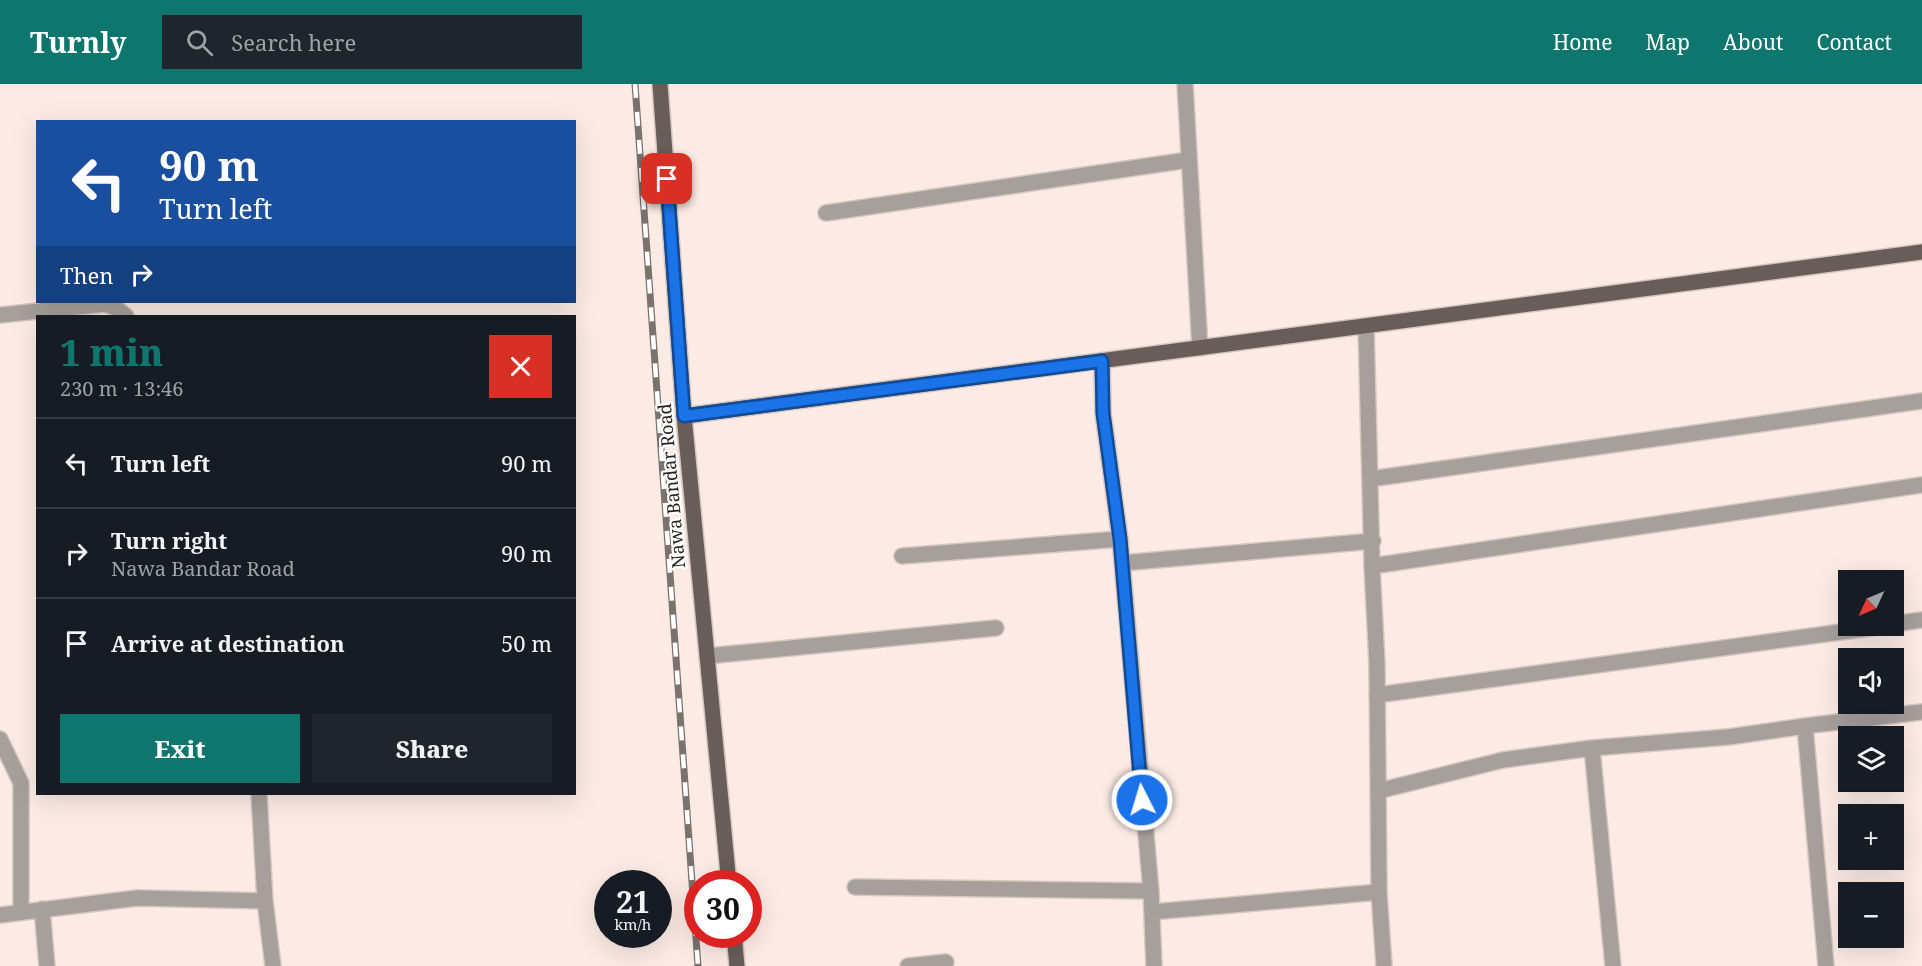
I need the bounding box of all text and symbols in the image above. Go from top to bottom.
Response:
search box [162,15,582,69]
text: Turnly [30,23,126,61]
icon: search [183,26,216,59]
text: Search here [231,27,356,57]
text: Home [1553,28,1613,56]
text: Map [1646,28,1690,56]
text: About [1723,28,1784,56]
text: Contact [1817,28,1892,56]
text: 90 m [159,136,259,193]
icon: left [60,144,138,222]
pin [641,153,692,204]
icon: arrive [650,162,683,195]
text: Turn left [159,190,272,227]
icon: right [125,258,158,291]
text: Then [60,260,113,290]
text: 1 min [60,328,163,377]
button: close [489,335,552,398]
text: 230 m · 13:46 [60,375,183,402]
street label: Nawa Bandar Road [652,403,690,569]
icon: left [60,447,93,480]
text: Turn left [111,448,210,478]
text: 90 m [501,448,552,478]
text: Turn right [111,525,227,555]
icon: right [60,537,93,570]
text: 90 m [501,538,552,568]
text: Nawa Bandar Road [111,555,295,582]
north arrow [1838,570,1904,636]
map controls [1838,570,1904,948]
icon: arrive [60,627,93,660]
text: Arrive at destination [111,628,345,658]
text: 50 m [501,628,552,658]
button: sound [1838,648,1904,714]
button: Exit [60,714,300,783]
button: Share [312,714,552,783]
button: layers [1838,726,1904,792]
position arrow [1110,768,1174,832]
button: + [1838,804,1904,870]
speed limit sign: 30 [684,870,762,948]
text: 21 [616,881,650,922]
button: − [1838,882,1904,948]
text: km/h [615,914,651,934]

